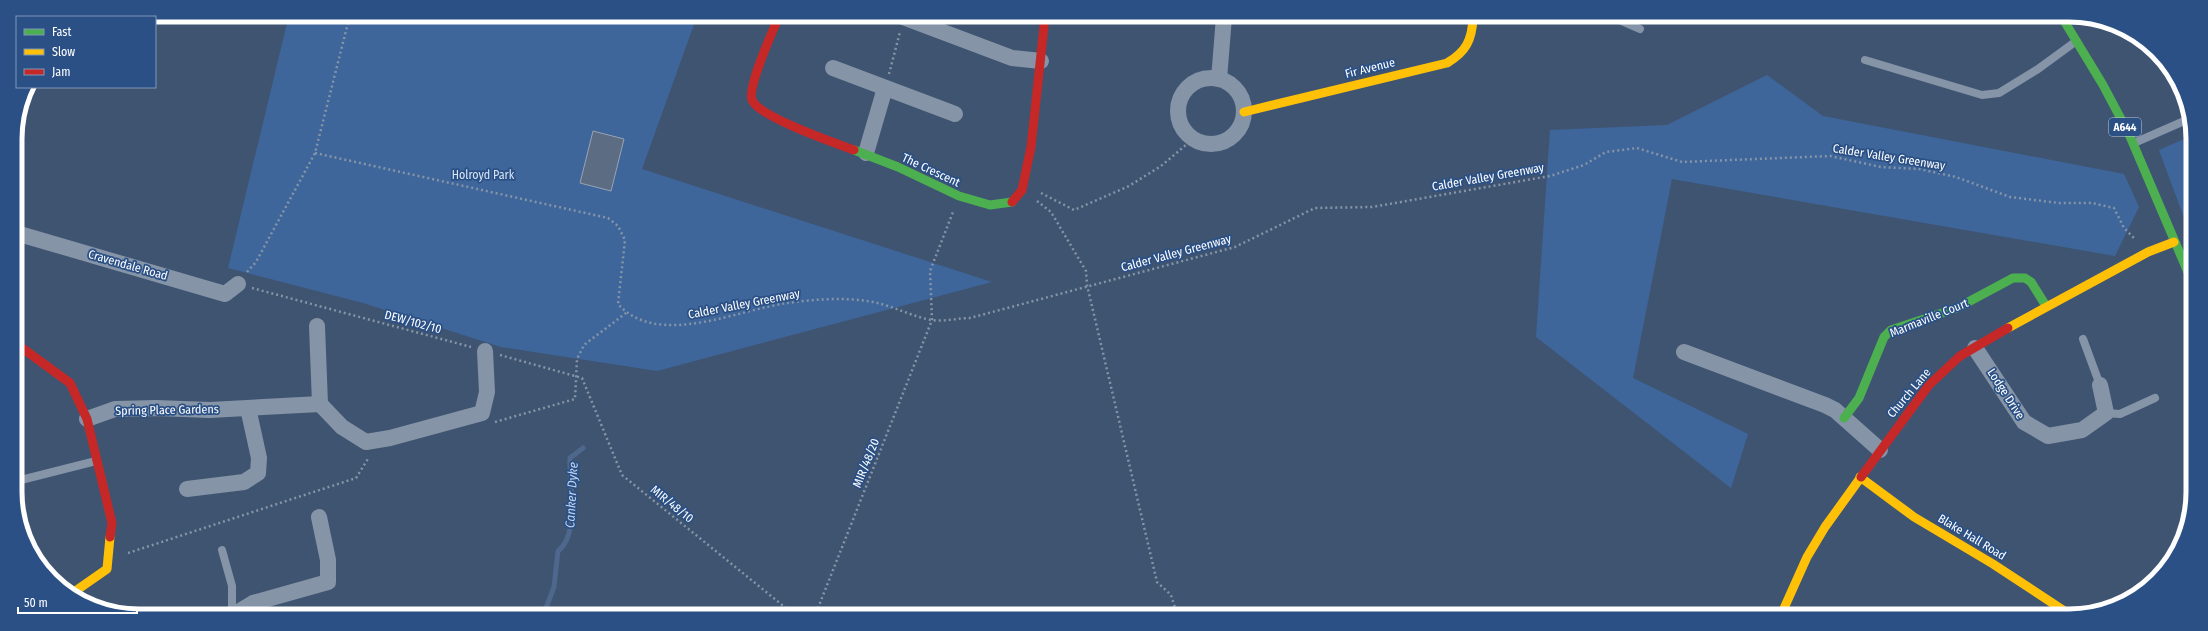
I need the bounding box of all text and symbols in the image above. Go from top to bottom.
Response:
legend [16,16,156,88]
text: Fast [52,25,71,39]
text: Slow [52,45,75,59]
street label: Fir Avenue [1344,55,1396,81]
text: Jam [52,65,70,79]
road number: A644 [2109,118,2141,136]
street label: Calder Valley Greenway [1832,141,1947,173]
street label: The Crescent [900,150,962,190]
street label: Calder Valley Greenway [1431,160,1546,194]
park label: Holroyd Park [452,168,515,182]
street label: Calder Valley Greenway [1119,231,1233,274]
street label: Cravendale Road [87,247,169,283]
street label: Calder Valley Greenway [687,286,802,322]
street label: Marmaville Court [1888,296,1970,340]
street label: DEW/102/10 [383,308,443,336]
street label: Church Lane [1884,365,1934,421]
street label: Lodge Drive [1984,366,2028,422]
street label: Spring Place Gardens [115,402,219,418]
street label: MIR/48/20 [850,436,882,490]
water label: Canker Dyke [562,462,581,528]
street label: MIR/48/10 [648,483,696,525]
street label: Blake Hall Road [1935,511,2009,563]
scale bar [18,589,137,615]
text: 50 m [24,596,48,610]

